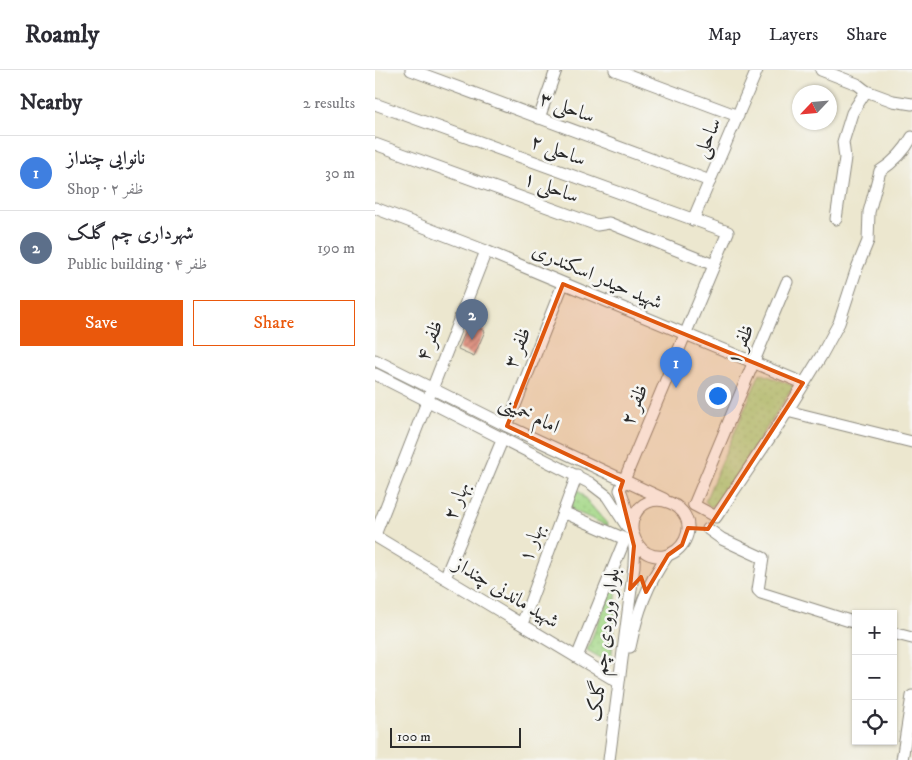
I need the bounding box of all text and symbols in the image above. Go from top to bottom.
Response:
text: Roamly [25,20,99,50]
text: Map [708,24,741,46]
text: Layers [769,24,818,46]
text: Share [846,24,887,46]
north arrow [792,85,837,130]
street label: ساحلی ۳ [535,86,598,130]
text: Nearby [20,90,82,116]
text: 2 results [303,93,355,113]
street label: ساحلی [688,114,729,162]
street label: ساحلی ۲ [526,129,589,173]
text: نانوایی چنداز [67,147,145,170]
text: 1 [33,163,39,183]
text: 30 m [325,163,355,183]
street label: ساحلی ۱ [519,166,582,210]
text: Shop · ظفر ۲ [67,179,144,199]
text: شهرداری چم گلک [67,222,194,245]
text: 2 [32,238,40,258]
text: 190 m [317,238,355,258]
street label: شهید حیدر اسکندری [528,238,666,316]
text: Public building · ظفر ۴ [67,254,207,274]
pin: 2 [456,299,488,340]
button: Save [20,300,183,346]
button: Share [193,300,355,346]
street label: ظفر ۴ [411,317,449,365]
street label: ظفر ۱ [722,321,760,369]
street label: ظفر ۳ [499,324,537,372]
pin: 1 [660,347,692,388]
street label: ظفر ۲ [616,381,654,429]
your location [705,383,731,409]
street label: امام خمینی [493,390,563,443]
street label: بهار ۲ [438,478,476,524]
street label: بهار ۱ [514,520,550,566]
street label: شهید ماندنی چنداز [447,551,563,634]
street label: بلوار ورودی چم گلک [581,567,631,724]
map controls [852,610,897,745]
button: + [852,610,897,655]
button: − [852,655,897,700]
button: locate [852,700,897,745]
scale bar [390,725,521,748]
text: 100 m [397,728,431,746]

